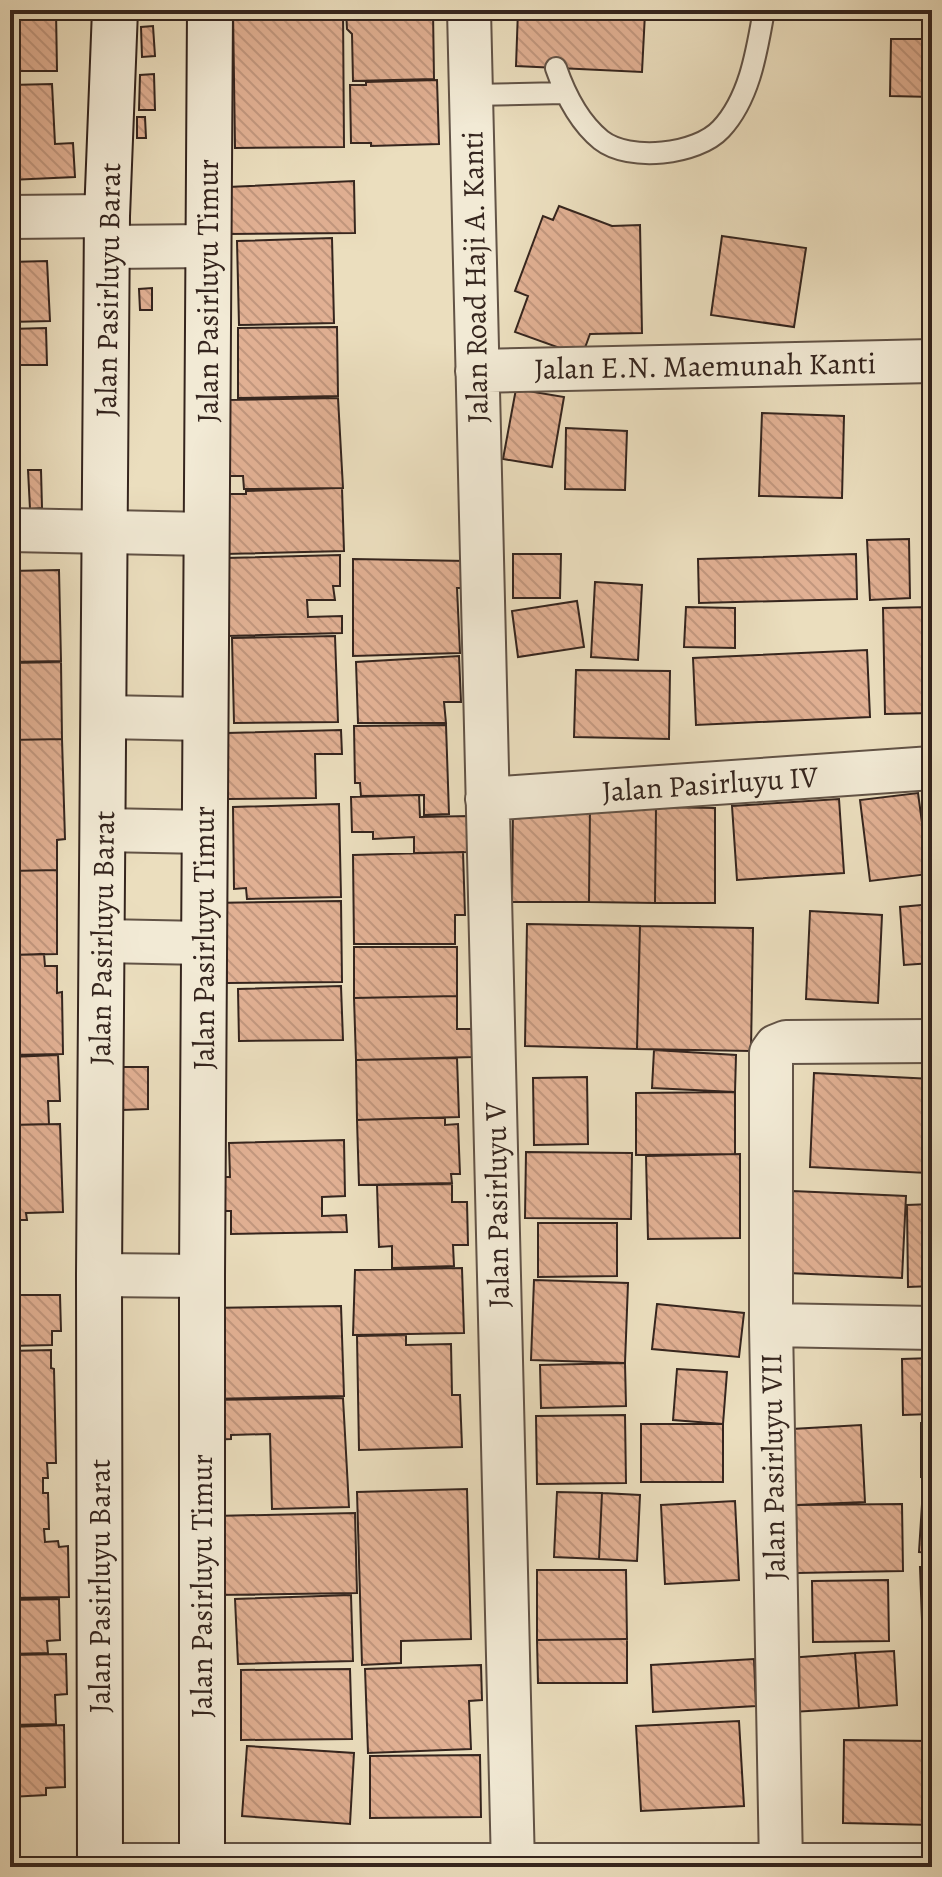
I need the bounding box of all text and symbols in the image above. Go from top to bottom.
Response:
street label: Jalan Road Haji A. Kanti [452,131,498,423]
street label: Jalan Pasirluyu Timur [188,159,228,423]
street label: Jalan Pasirluyu Barat [86,162,130,418]
street label: Jalan E.N. Maemunah Kanti [534,343,876,389]
street label: Jalan Pasirluyu IV [601,756,820,812]
street label: Jalan Pasirluyu Timur [184,806,224,1070]
street label: Jalan Pasirluyu Barat [80,810,124,1066]
street label: Jalan Pasirluyu V [475,1101,519,1308]
street label: Jalan Pasirluyu VII [751,1353,795,1581]
street label: Jalan Pasirluyu Timur [182,1454,222,1718]
street label: Jalan Pasirluyu Barat [80,1459,120,1713]

